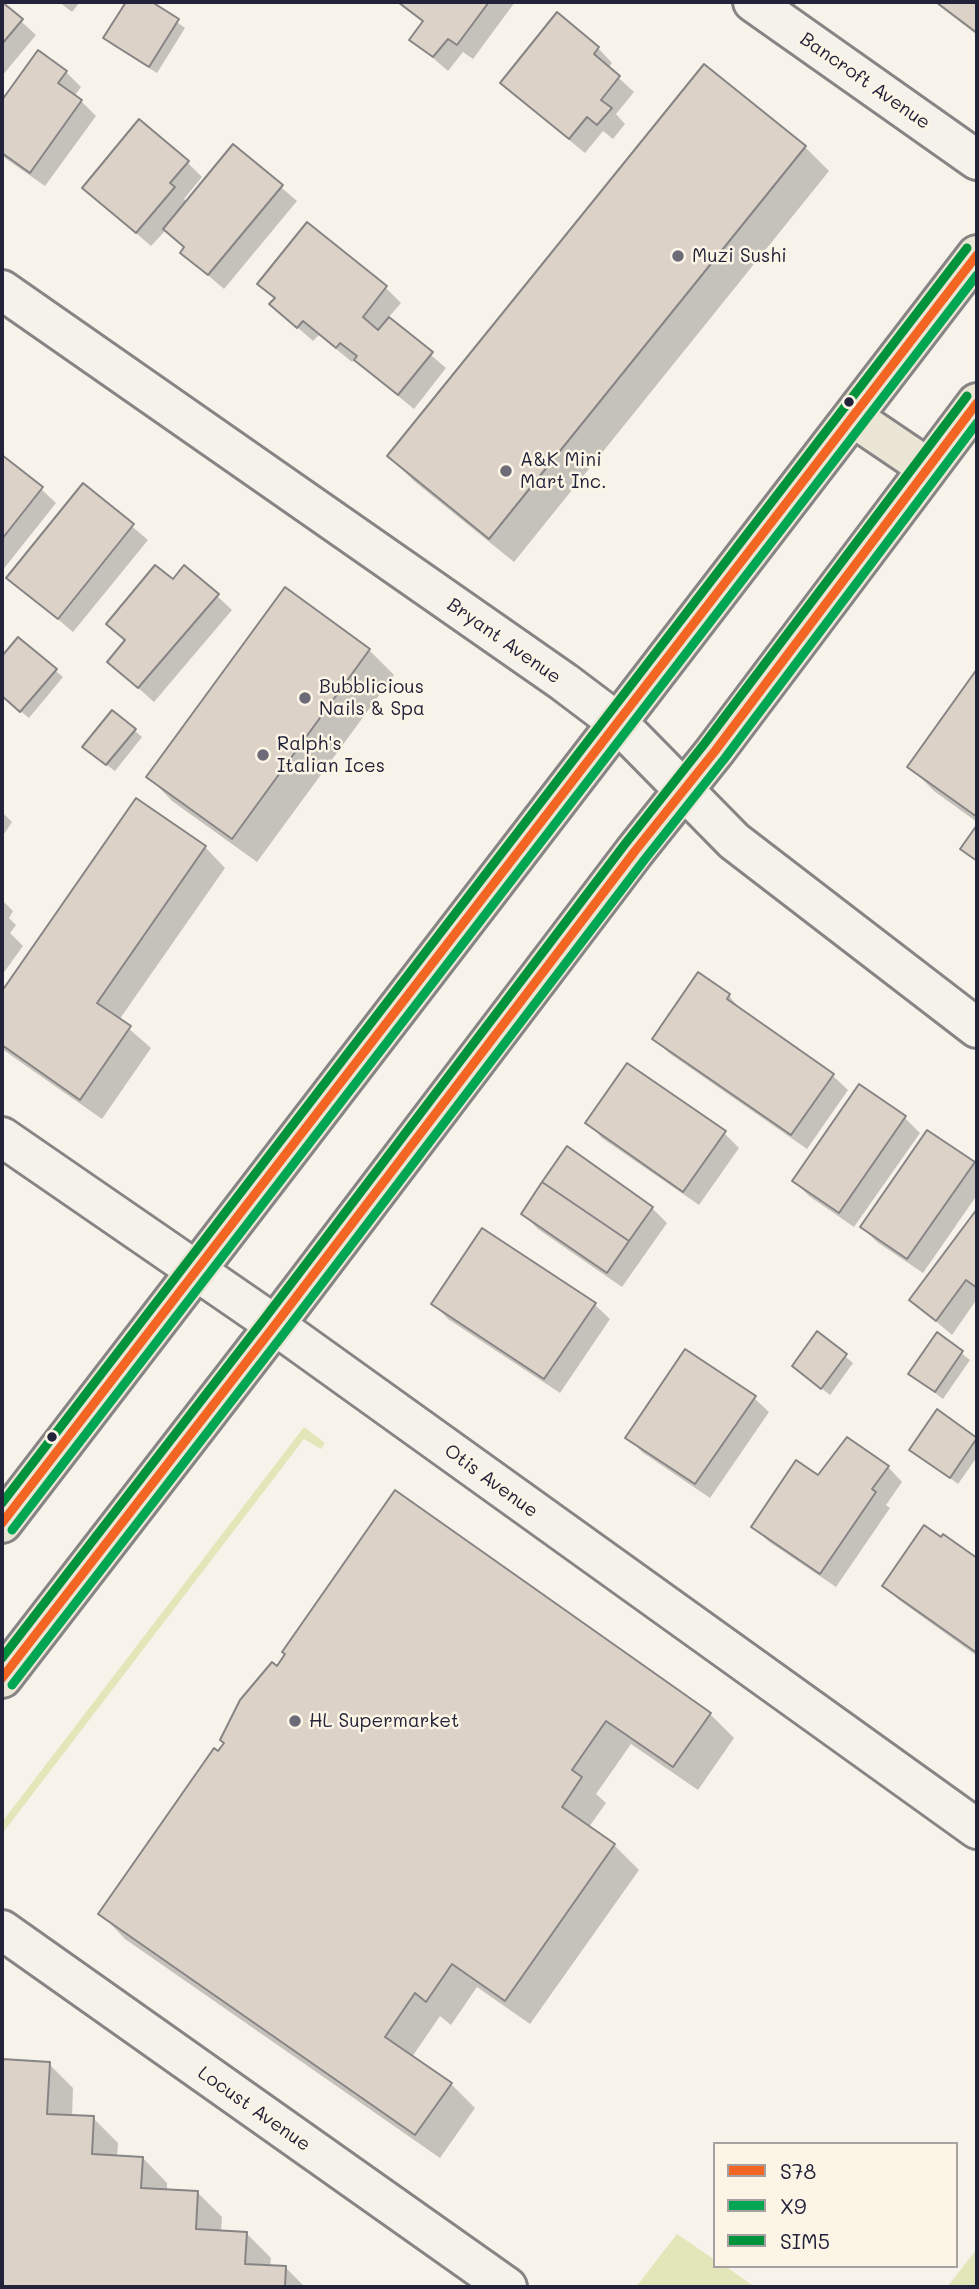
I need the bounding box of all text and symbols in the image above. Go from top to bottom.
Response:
street label: Bancroft Avenue [796,28,934,134]
place label: Muzi Sushi [692,245,787,267]
marker: Muzi Sushi [670,248,686,264]
unlabelled marker [842,395,856,409]
place label: A&K Mini Mart Inc. [520,449,607,493]
marker: A&K Mini Mart Inc. [498,463,514,479]
street label: Bryant Avenue [443,593,565,689]
place label: Bubblicious Nails & Spa [319,676,425,720]
marker: Bubblicious Nails & Spa [297,690,313,706]
place label: Ralph's Italian Ices [277,733,385,777]
marker: Ralph's Italian Ices [255,747,271,763]
unlabelled marker [45,1430,59,1444]
street label: Otis Avenue [440,1439,542,1523]
place label: HL Supermarket [309,1710,459,1732]
marker: HL Supermarket [287,1713,303,1729]
street label: Locust Avenue [193,2062,315,2156]
legend [713,2142,958,2268]
text: S78 [780,2157,816,2184]
text: X9 [780,2192,806,2219]
text: SIM5 [780,2227,830,2254]

